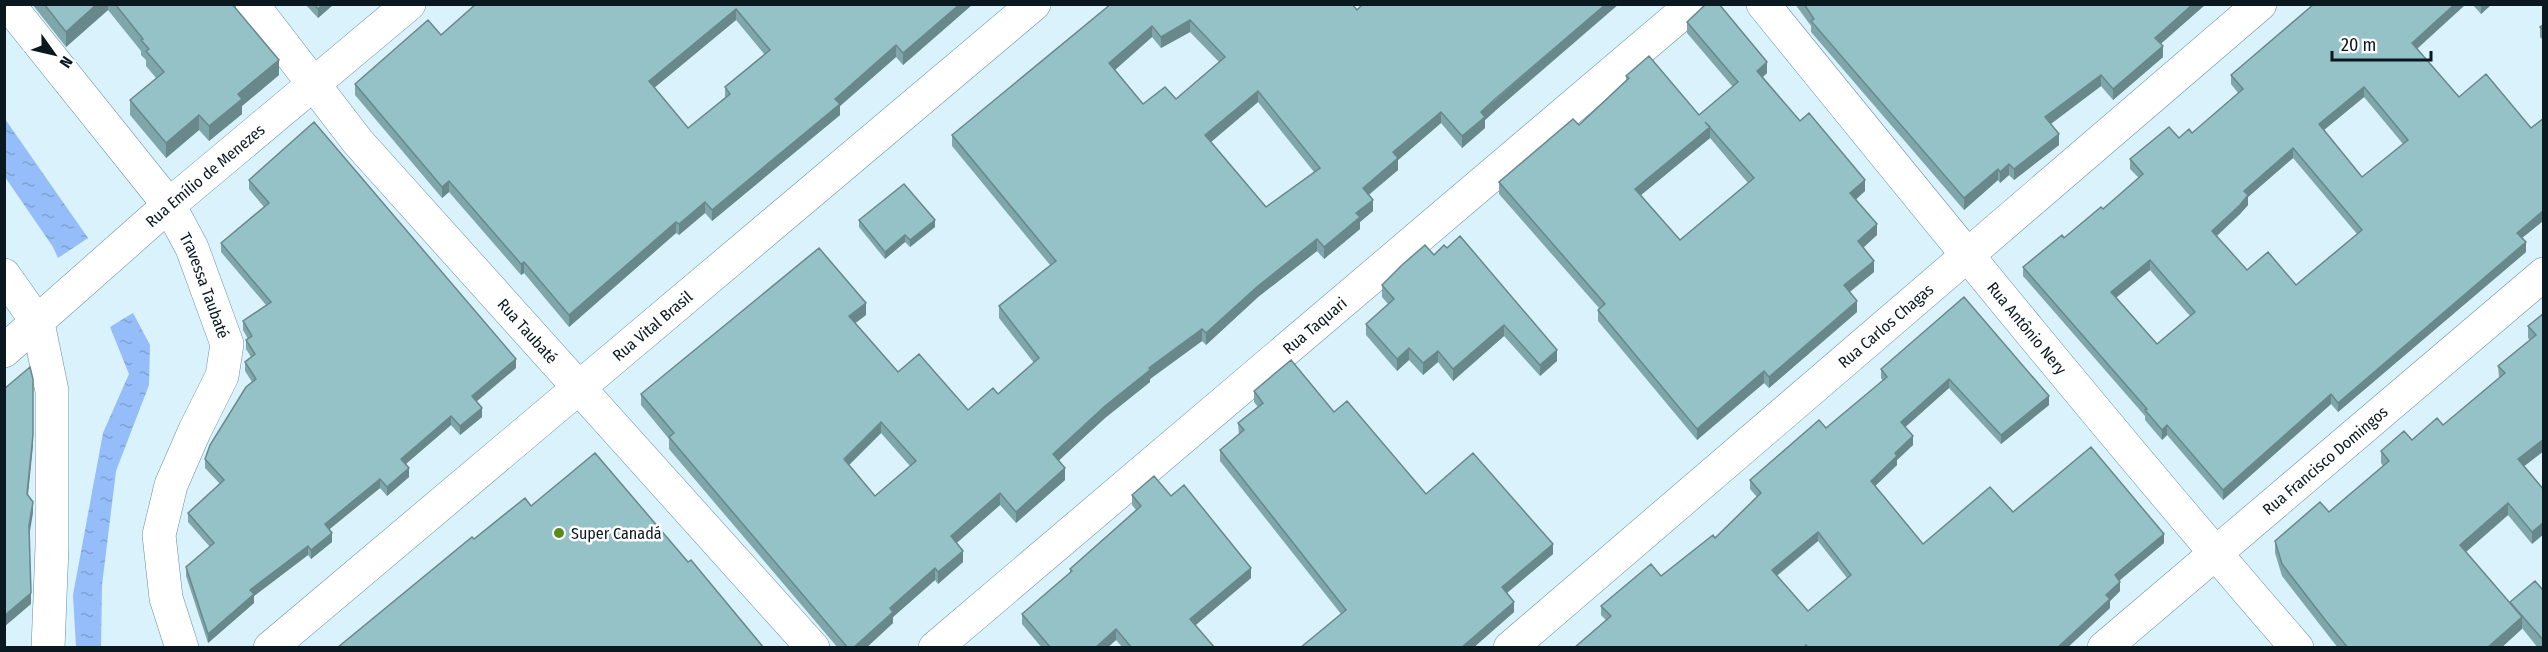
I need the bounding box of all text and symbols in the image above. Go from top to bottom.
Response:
north arrow [24,24,84,84]
scale bar [2332,24,2431,62]
text: 20 m [2341,34,2376,56]
text: N [55,53,77,71]
street label: Rua Emílio de Menezes [142,120,268,231]
street label: Travessa Taubaté [176,229,234,341]
street label: Rua Antônio Nery [1984,278,2071,379]
street label: Rua Carlos Chagas [1834,279,1937,372]
street label: Rua Vital Brasil [609,287,696,365]
street label: Rua Taquari [1279,293,1350,358]
street label: Rua Taubaté [494,295,562,367]
street label: Rua Francisco Domingos [2259,402,2391,519]
place label: Super Canadá [571,524,662,543]
marker: Super Canadá [552,526,566,540]

